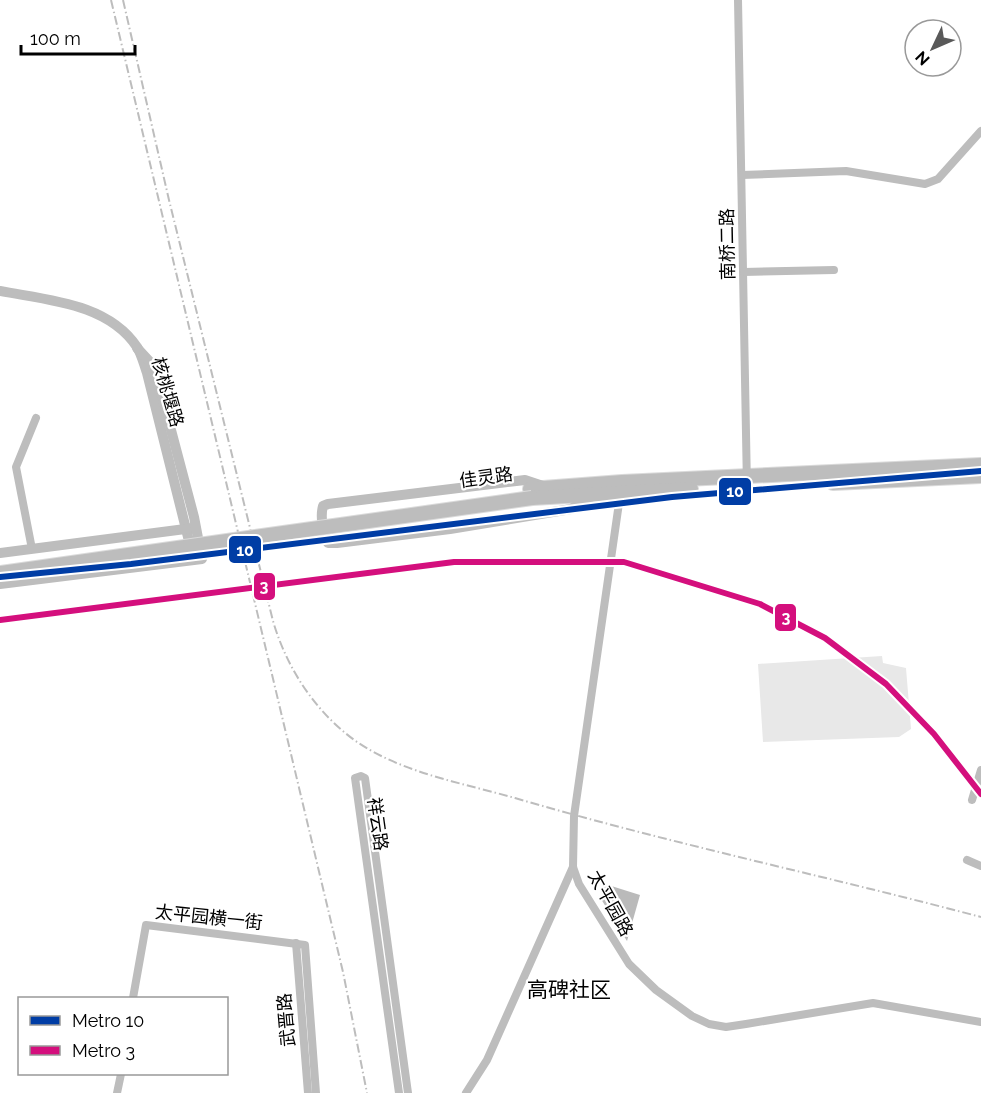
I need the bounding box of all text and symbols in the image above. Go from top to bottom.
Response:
scale bar [21,18,135,56]
north arrow [903,18,963,78]
text: 100 m [30,28,81,49]
text: N [911,47,934,69]
street label: 南桥二路 [716,208,738,280]
street label: 核桃堰路 [148,355,188,429]
street label: 佳灵路 [458,463,514,491]
line badge: 10 [718,477,752,506]
text: 10 [726,482,744,501]
line badge: 10 [228,535,262,564]
text: 10 [236,541,254,560]
line badge: 3 [253,572,276,601]
text: 3 [260,577,269,596]
line badge: 3 [774,603,797,632]
text: 3 [782,608,791,627]
street label: 祥云路 [364,796,392,852]
street label: 太平园路 [584,866,638,940]
street label: 太平园横一街 [154,901,264,933]
district label: 高碑社区 [527,977,611,1002]
street label: 武晋路 [273,992,299,1048]
legend [18,997,228,1075]
text: Metro 10 [72,1010,144,1031]
text: Metro 3 [72,1040,135,1061]

